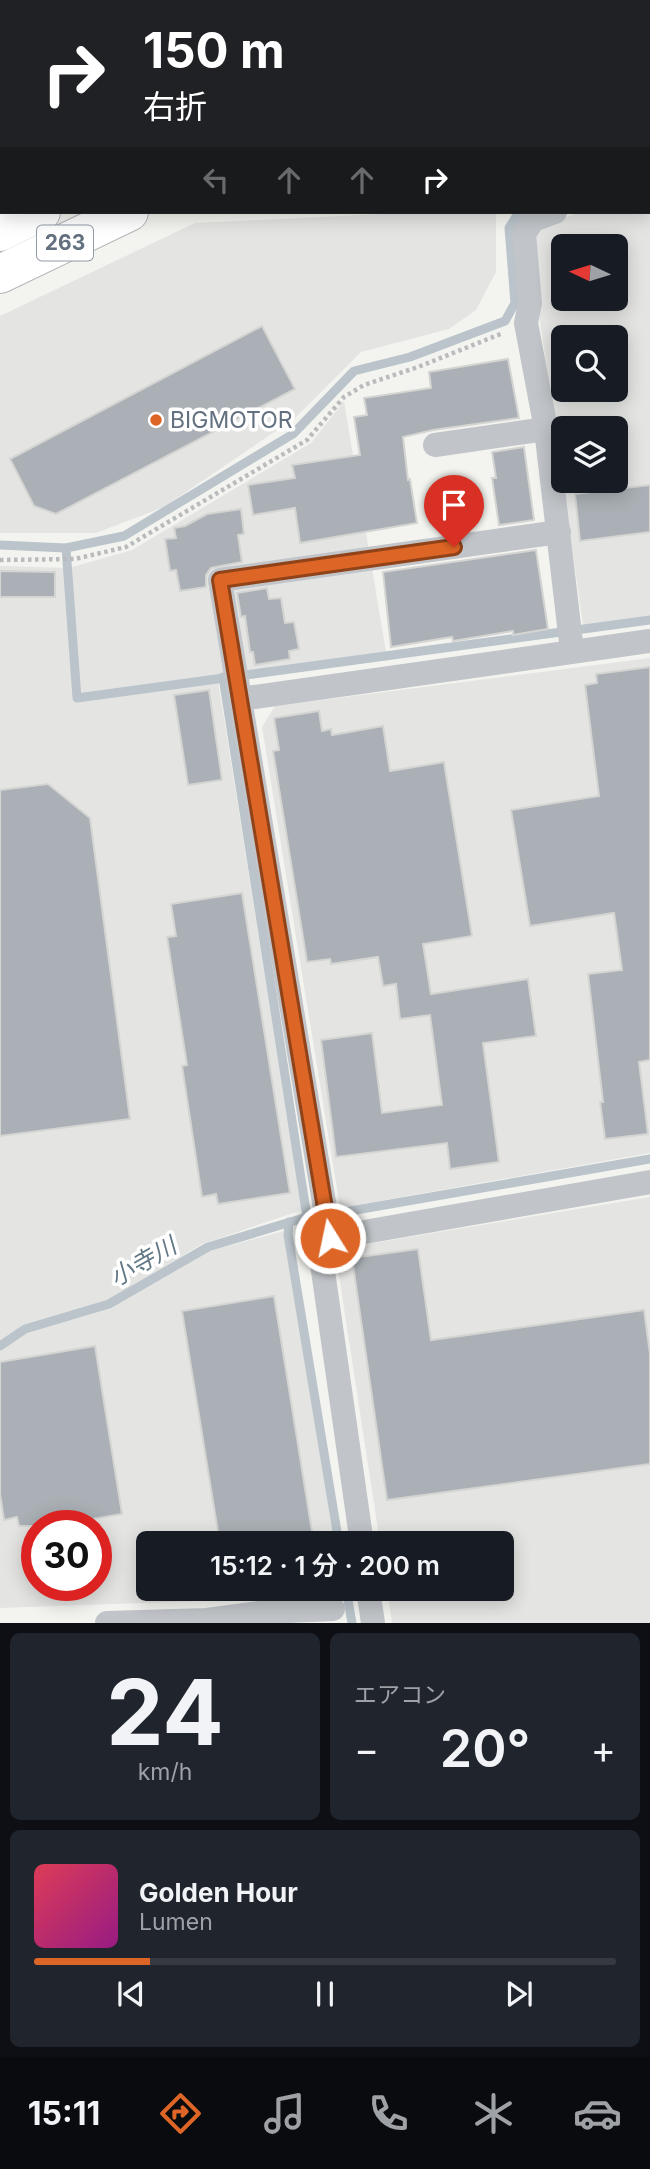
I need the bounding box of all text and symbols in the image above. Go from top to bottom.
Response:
text: 150 m [143,21,285,80]
icon: right [28,28,119,119]
text: 右折 [143,87,207,126]
icon: left [197,161,235,199]
icon: ahead [270,161,308,199]
icon: ahead [343,161,381,199]
icon: right [416,161,454,199]
road number: 263 [37,226,93,260]
north arrow [551,234,628,312]
map controls [551,234,628,493]
button: search [551,325,628,402]
place label: BIGMOTOR [170,406,293,434]
marker: BIGMOTOR [148,412,164,428]
button: layers [551,416,628,493]
pin [424,475,484,547]
icon: arrive [435,486,473,524]
position arrow [293,1201,367,1275]
water label: 小寺川 [104,1230,184,1292]
speed limit sign: 30 [21,1510,112,1601]
text: 15:12 · 1 分 · 200 m [210,1550,440,1581]
text: 24 [106,1657,224,1767]
text: エアコン [354,1681,446,1709]
text: 20° [440,1717,530,1780]
text: − [354,1726,379,1772]
text: + [591,1726,616,1772]
text: km/h [138,1758,192,1786]
text: Golden Hour [139,1877,298,1908]
text: Lumen [139,1908,213,1936]
icon: previous [112,1975,150,2013]
icon: pause [306,1975,344,2013]
icon: next [500,1975,538,2013]
icon: directions [156,2089,205,2138]
icon: music [260,2089,309,2138]
icon: phone [364,2089,413,2138]
icon: climate [469,2089,518,2138]
icon: car [573,2089,622,2138]
text: 15:11 [28,2094,100,2133]

